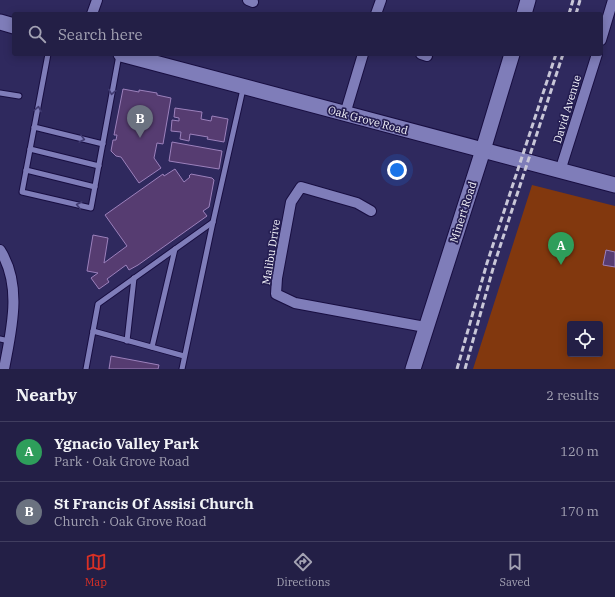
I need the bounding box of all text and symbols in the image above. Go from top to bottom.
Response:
search box [12,12,603,56]
icon: search [26,23,48,45]
text: Search here [58,25,143,44]
street label: David Avenue [550,73,584,145]
one-way arrow [108,89,117,96]
street label: Oak Grove Road [326,103,410,137]
pin: B [127,105,153,138]
one-way arrow [33,106,41,112]
one-way arrow [79,134,85,142]
your location [387,160,407,180]
street label: Minert Road [447,179,480,244]
one-way arrow [76,202,82,210]
street label: Malibu Drive [259,218,283,286]
pin: A [548,232,574,265]
map controls [567,321,603,357]
button: locate [567,321,603,357]
text: Nearby [16,384,77,406]
text: 2 results [546,387,599,404]
text: Ygnacio Valley Park [54,434,199,453]
text: A [24,443,34,460]
text: 120 m [560,443,599,460]
text: Park · Oak Grove Road [54,453,190,470]
text: St Francis Of Assisi Church [54,494,254,513]
text: B [24,503,34,520]
text: 170 m [560,503,599,520]
text: Church · Oak Grove Road [54,513,207,530]
tab: Map [85,551,107,589]
tab: Directions [276,551,330,589]
tab: Saved [499,551,530,589]

